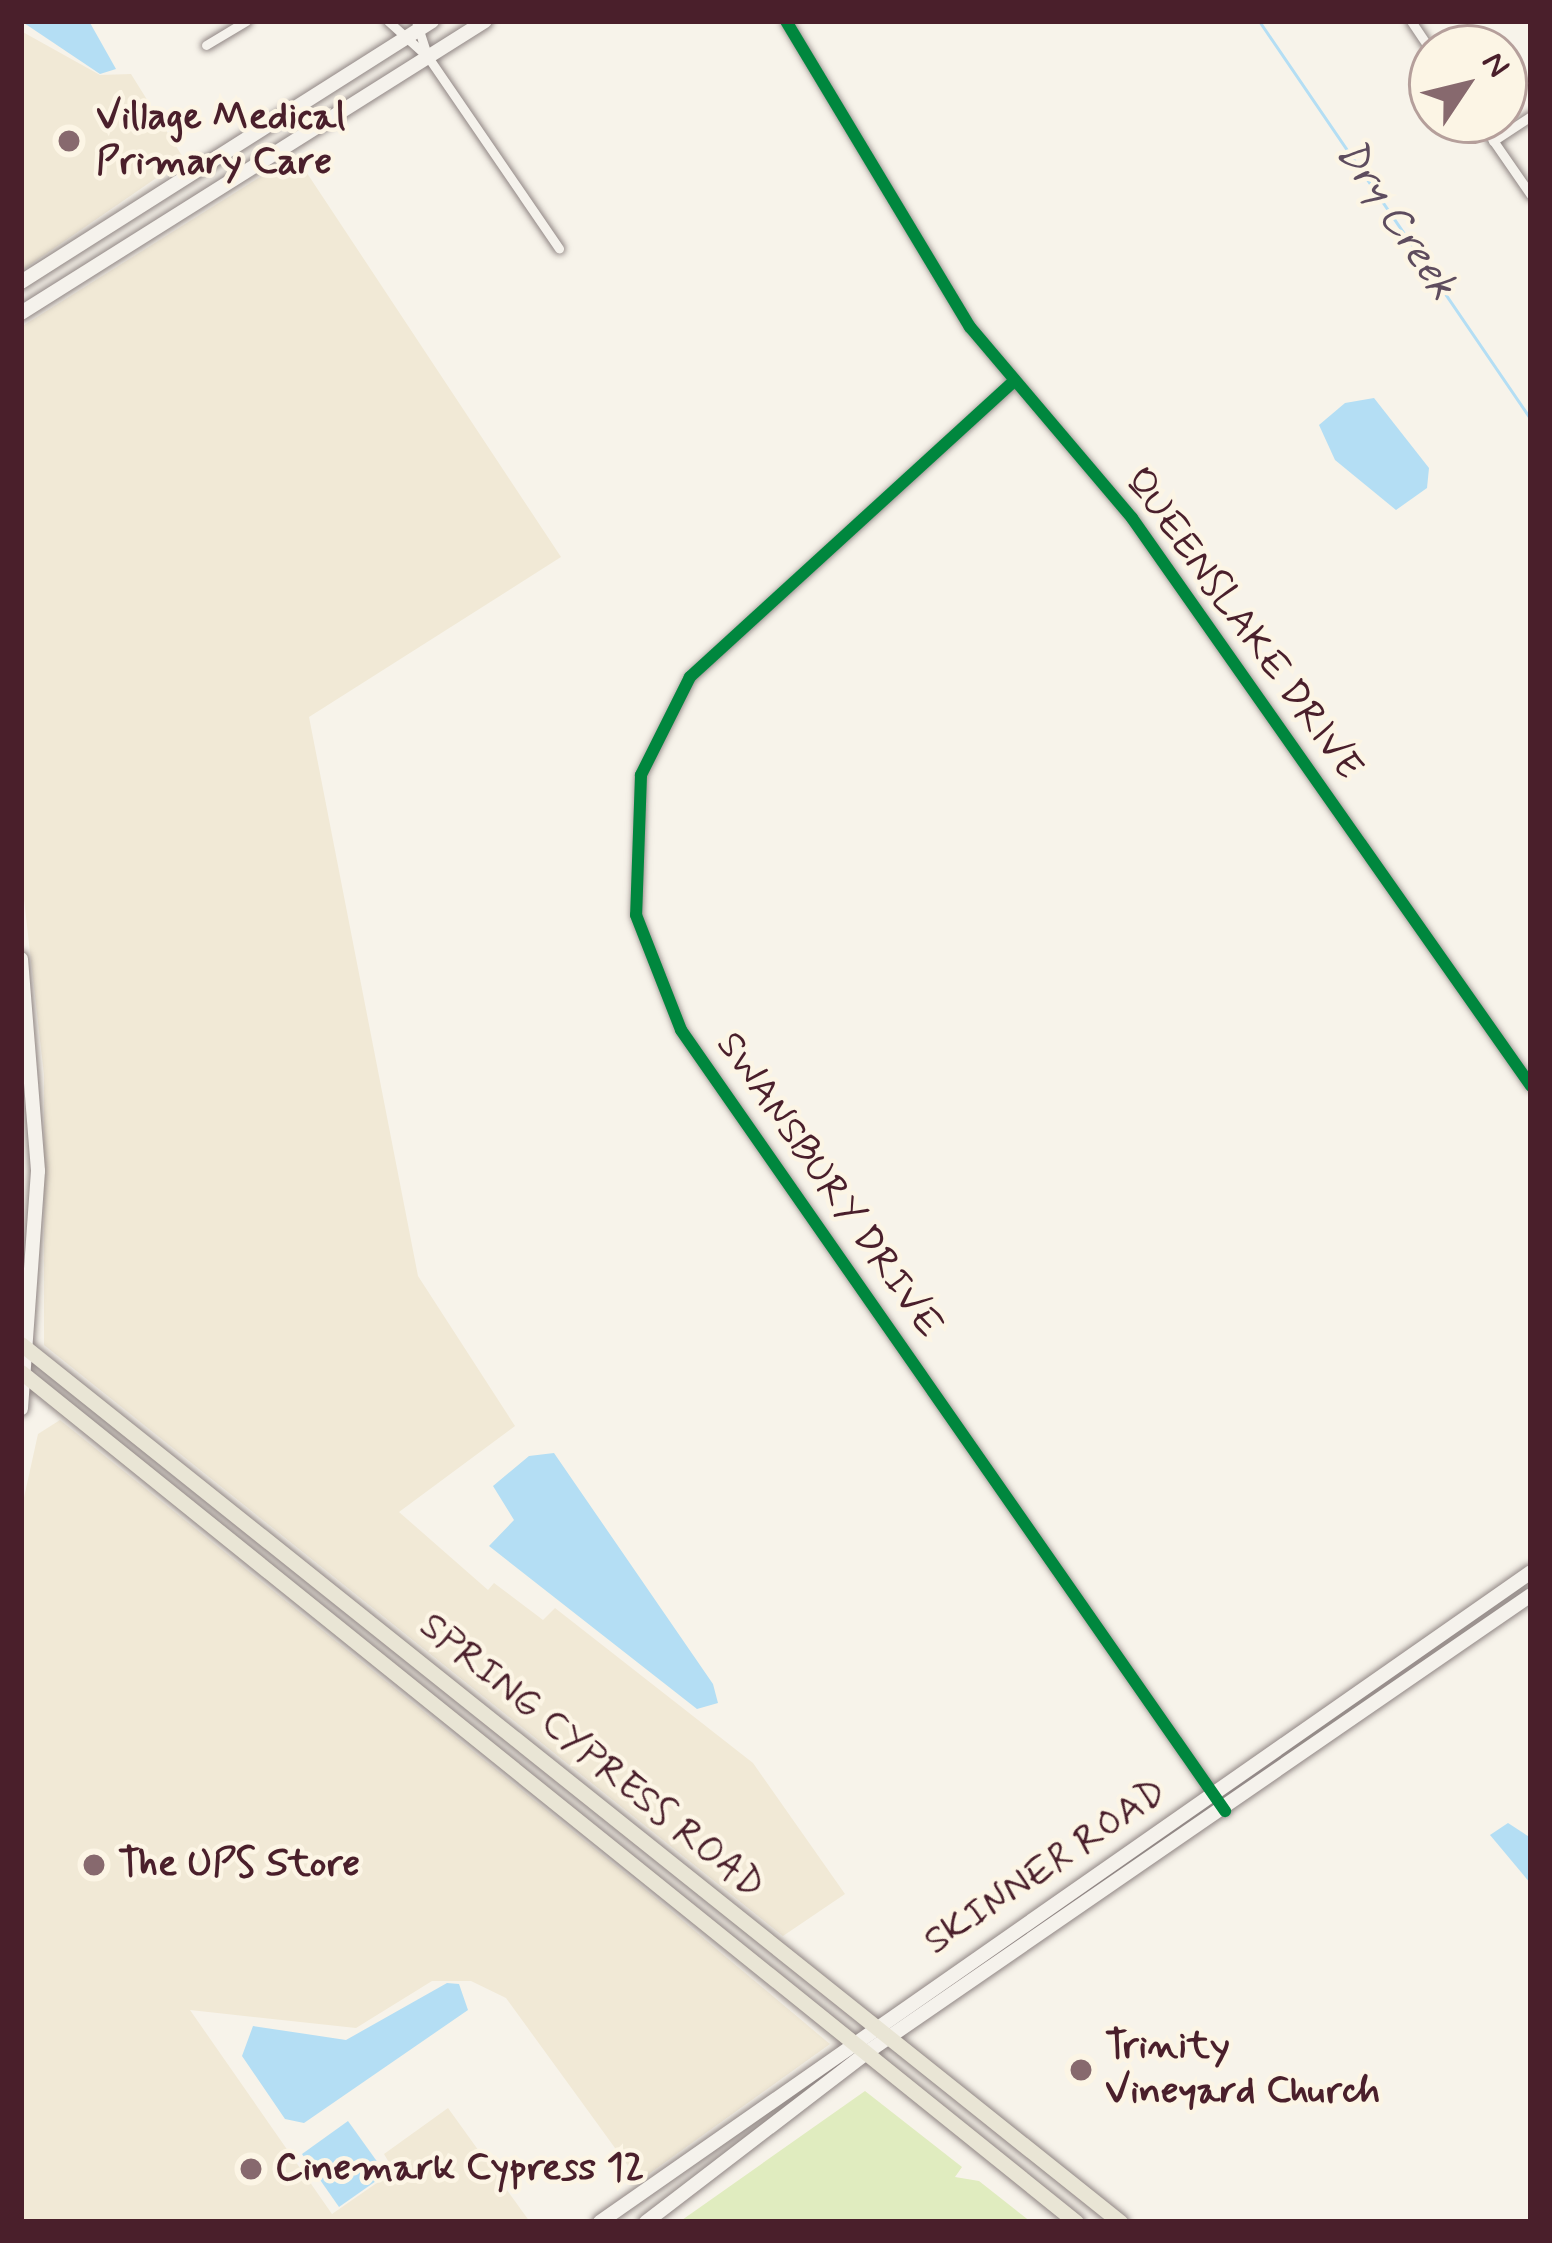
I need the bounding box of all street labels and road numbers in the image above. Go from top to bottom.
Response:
street label: QUEENSLAKE DRIVE [1109,454,1375,796]
street label: SWANSBURY DRIVE [704,1023,952,1349]
street label: SPRING CYPRESS ROAD [411,1605,771,1909]
street label: SKINNER ROAD [917,1771,1175,1965]

